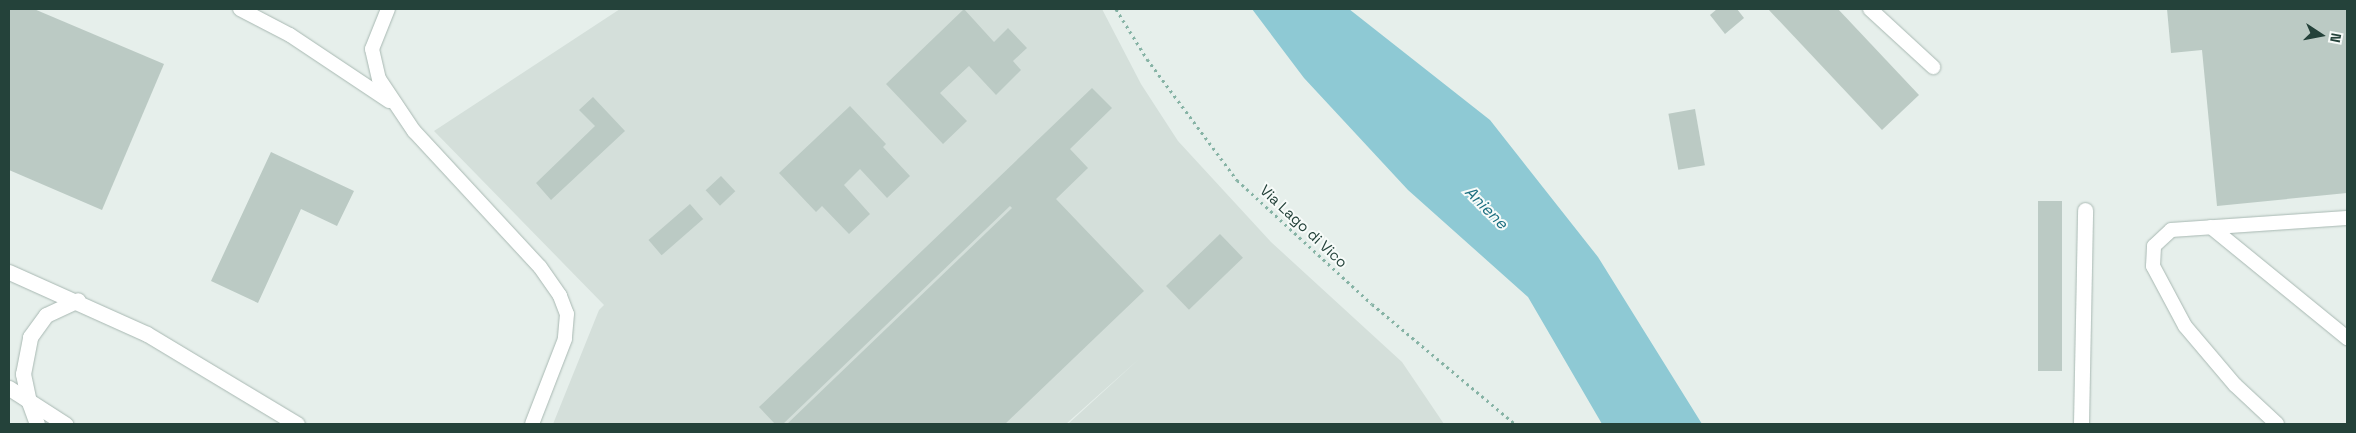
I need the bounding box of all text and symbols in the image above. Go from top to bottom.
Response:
north arrow [2296,10,2346,60]
text: N [2326,32,2345,44]
street label: Via Lago di Vico [1256,181,1352,271]
water label: Aniene [1461,183,1511,233]

